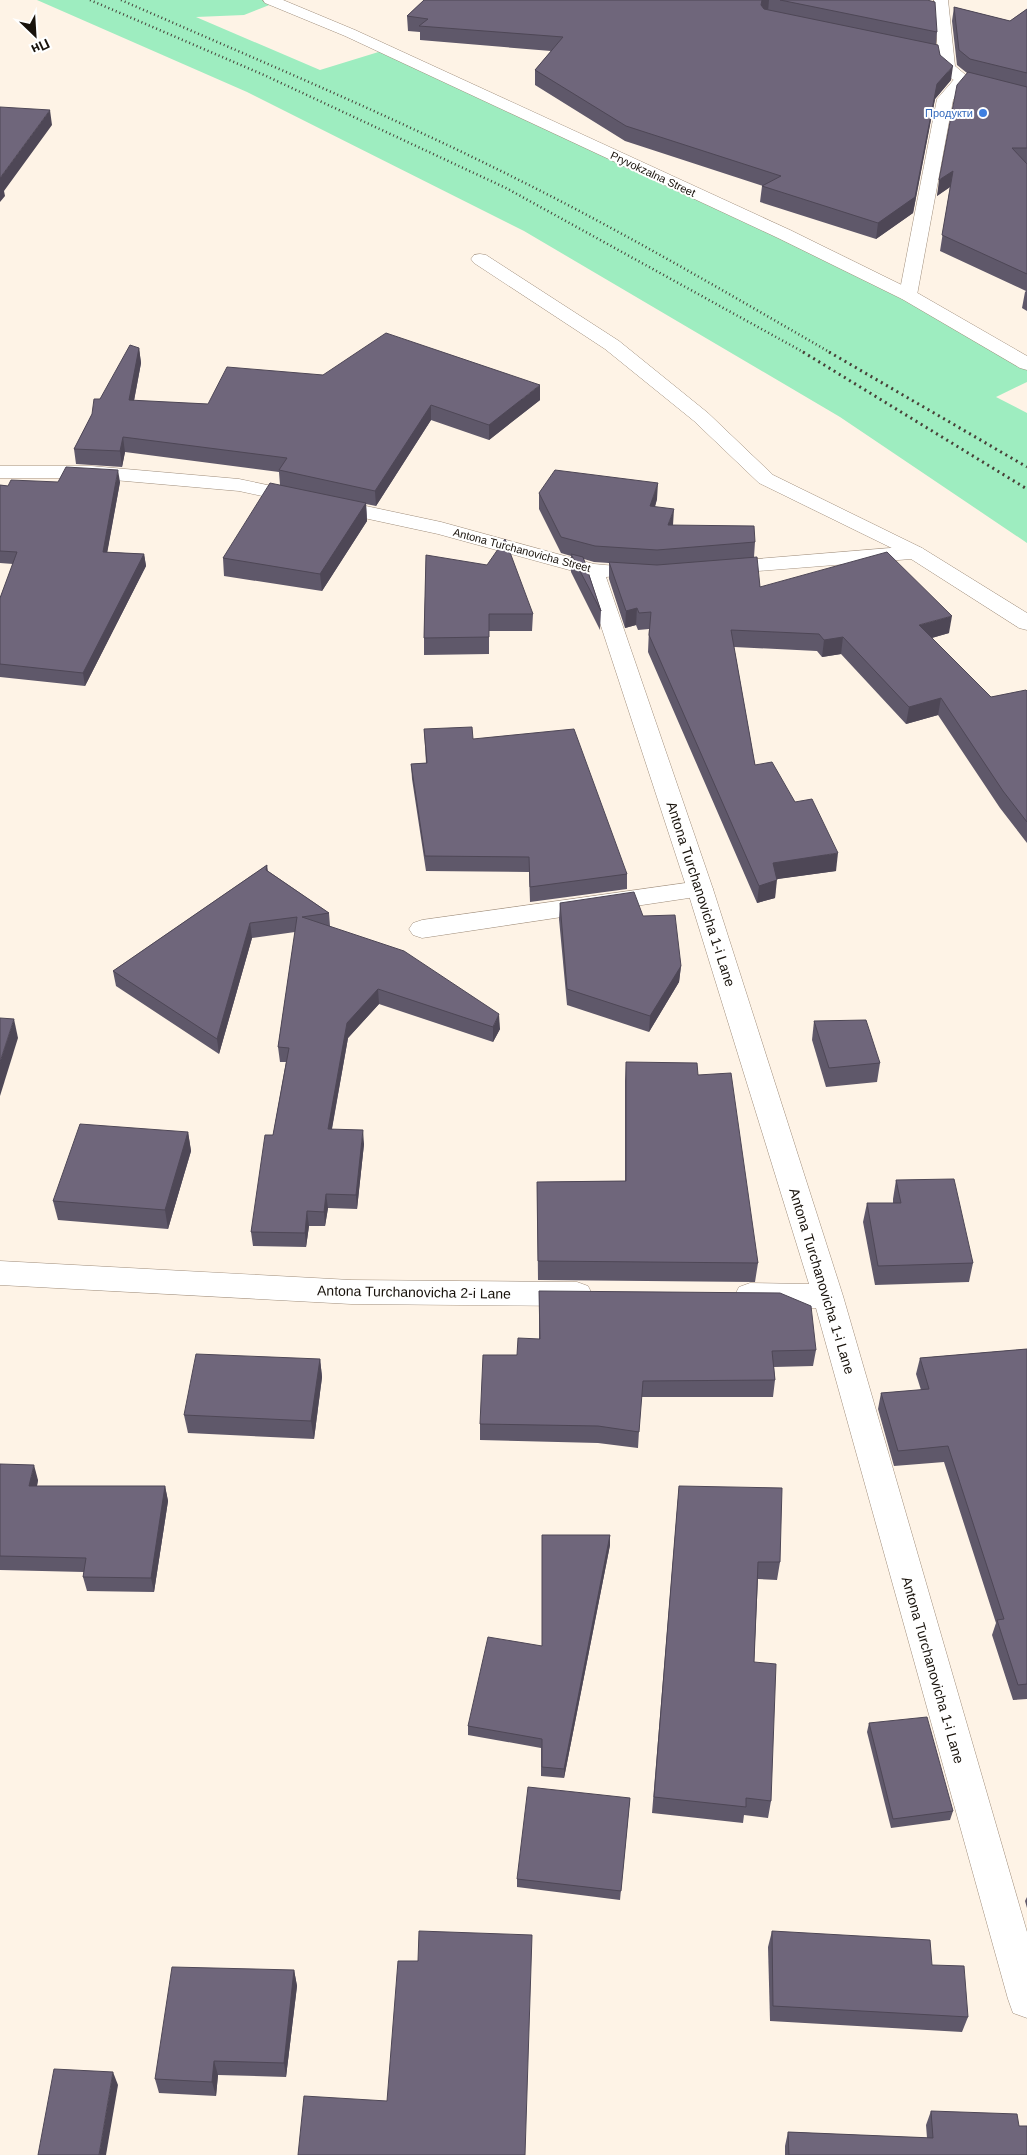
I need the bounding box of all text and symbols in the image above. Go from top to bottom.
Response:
north arrow [10,10,60,60]
text: Пн [29,36,52,58]
place label: Продукти [925,107,973,119]
marker: Продукти [977,107,989,119]
street label: Pryvokzalna Street [609,149,697,199]
street label: Antona Turchanovicha Street [452,526,592,574]
street label: Antona Turchanovicha 1-i Lane [663,799,739,989]
street label: Antona Turchanovicha 1-i Lane [786,1186,858,1376]
street label: Antona Turchanovicha 2-i Lane [317,1282,511,1302]
street label: Antona Turchanovicha 1-i Lane [899,1575,967,1766]

